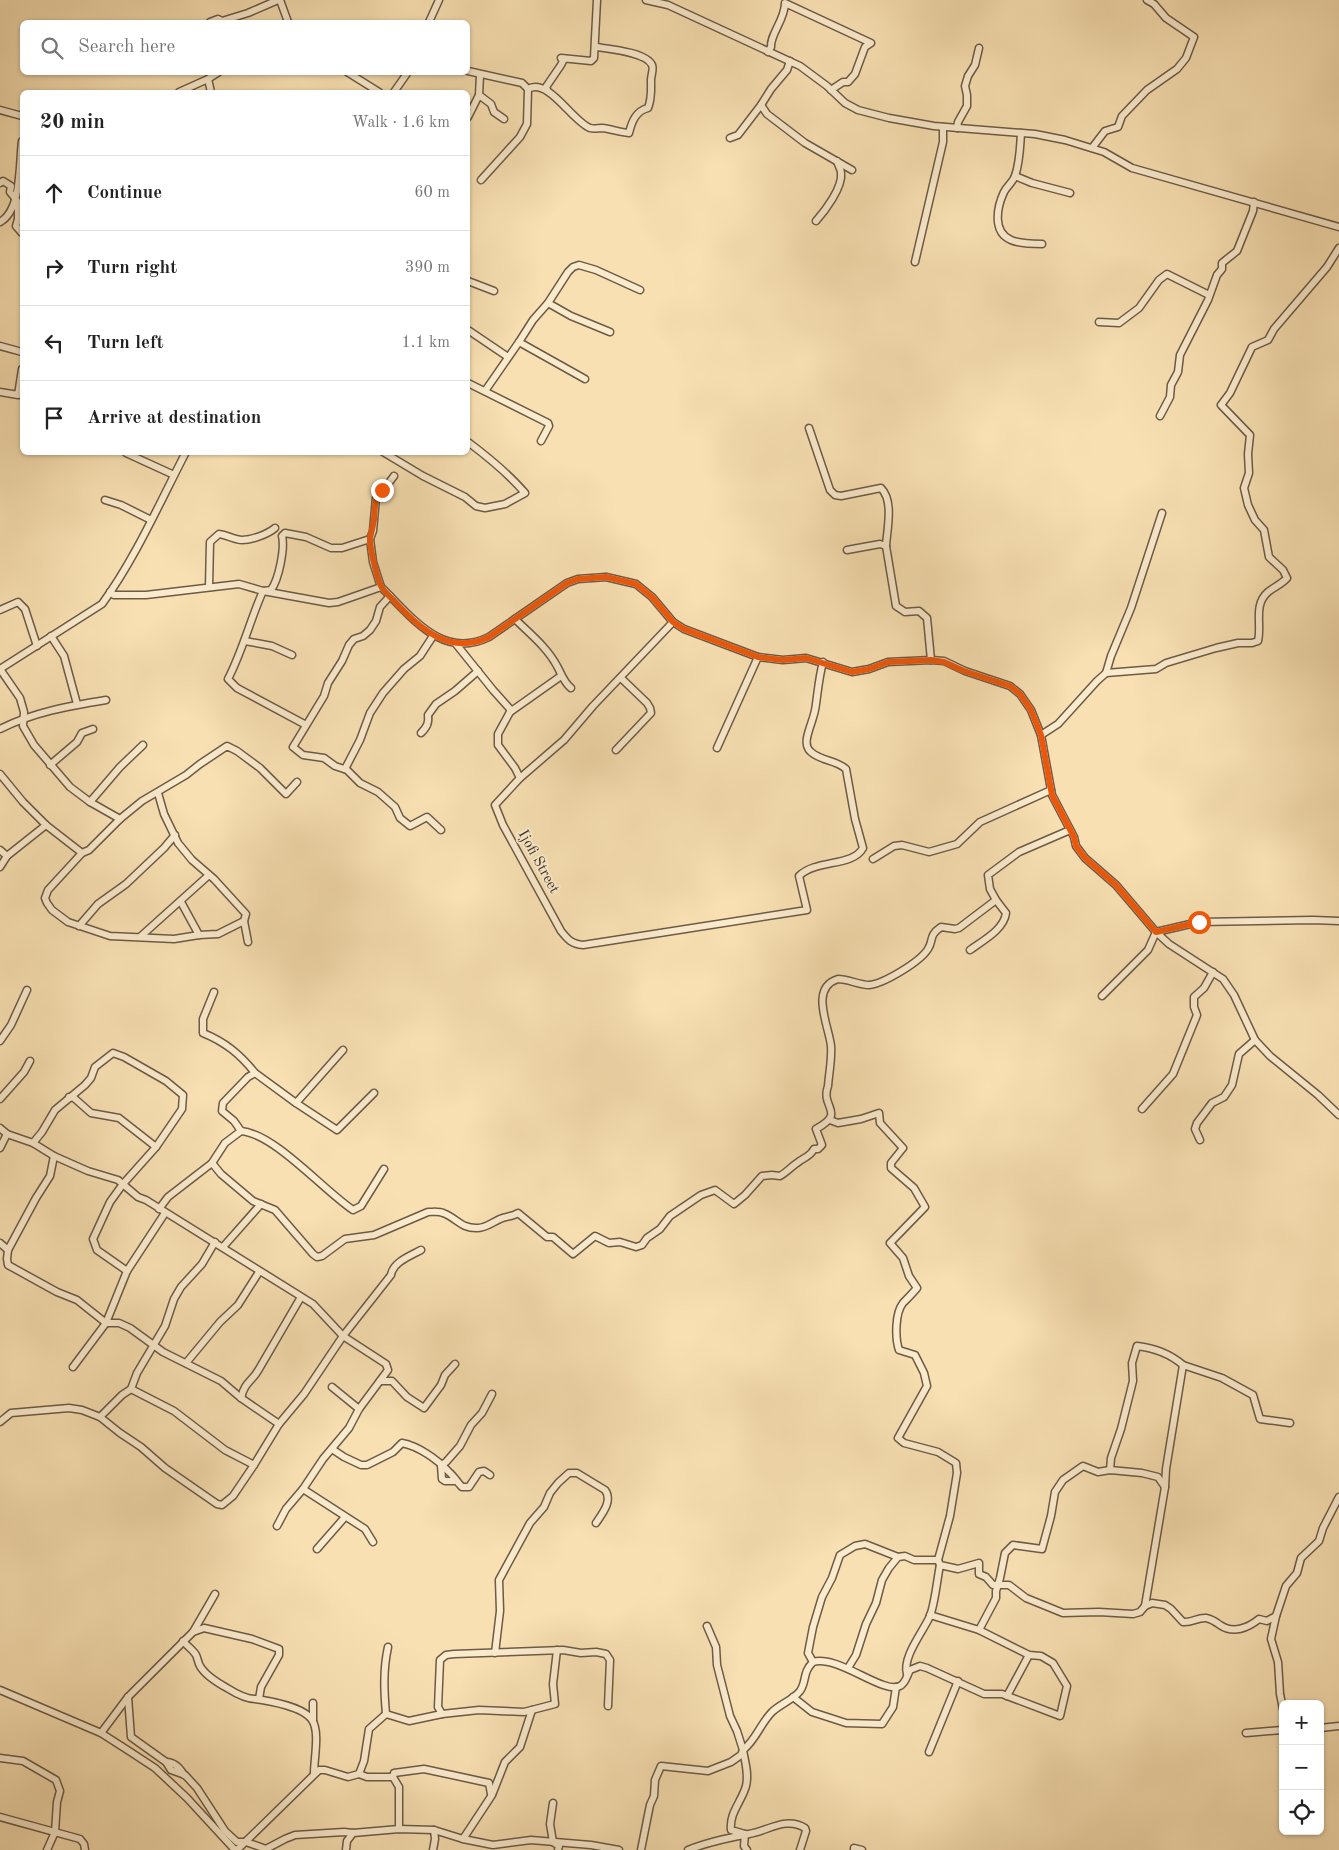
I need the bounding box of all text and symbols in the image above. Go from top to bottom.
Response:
search box [20,20,470,75]
icon: search [38,34,66,62]
text: Search here [78,38,175,57]
text: 20 min [40,112,105,133]
text: Walk · 1.6 km [352,115,450,131]
icon: ahead [40,179,68,207]
text: Continue [87,184,162,203]
text: 60 m [414,185,450,201]
icon: right [40,254,68,282]
text: Turn right [87,259,177,278]
text: 390 m [405,260,450,276]
icon: left [40,329,68,357]
text: Turn left [87,334,164,353]
text: 1.1 km [401,335,450,351]
icon: arrive [40,404,68,432]
text: Arrive at destination [87,409,261,428]
route end [371,479,394,502]
street label: Ijofi Street [514,828,562,896]
route start [1188,911,1211,934]
map controls [1279,1700,1324,1835]
button: + [1279,1700,1324,1745]
button: − [1279,1745,1324,1790]
button: locate [1279,1790,1324,1835]

